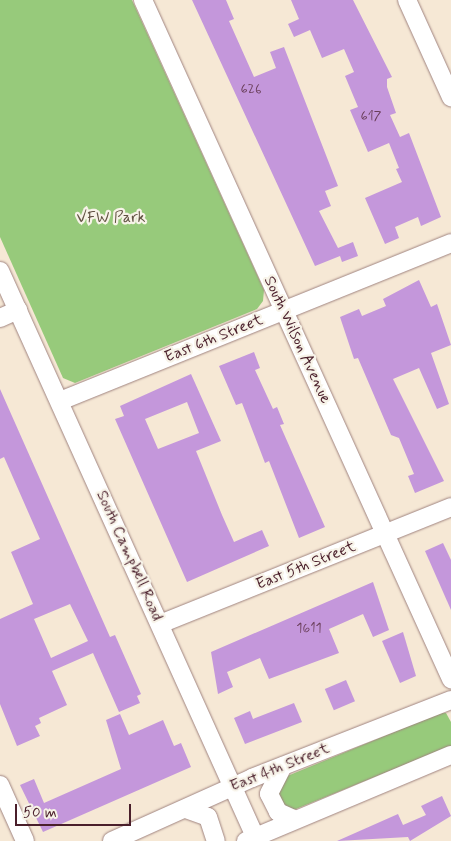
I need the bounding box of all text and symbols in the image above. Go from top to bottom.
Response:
house number: 626 [240,81,262,97]
house number: 617 [361,108,381,124]
park label: VFW Park [77,208,145,228]
street label: South Wilson Avenue [259,274,335,406]
street label: East 6th Street [162,311,266,367]
street label: South Campbell Road [92,488,166,624]
street label: East 5th Street [253,537,359,595]
house number: 1611 [296,620,322,636]
street label: East 4th Street [228,739,332,797]
scale bar [18,794,134,826]
text: 50 m [23,803,57,823]

